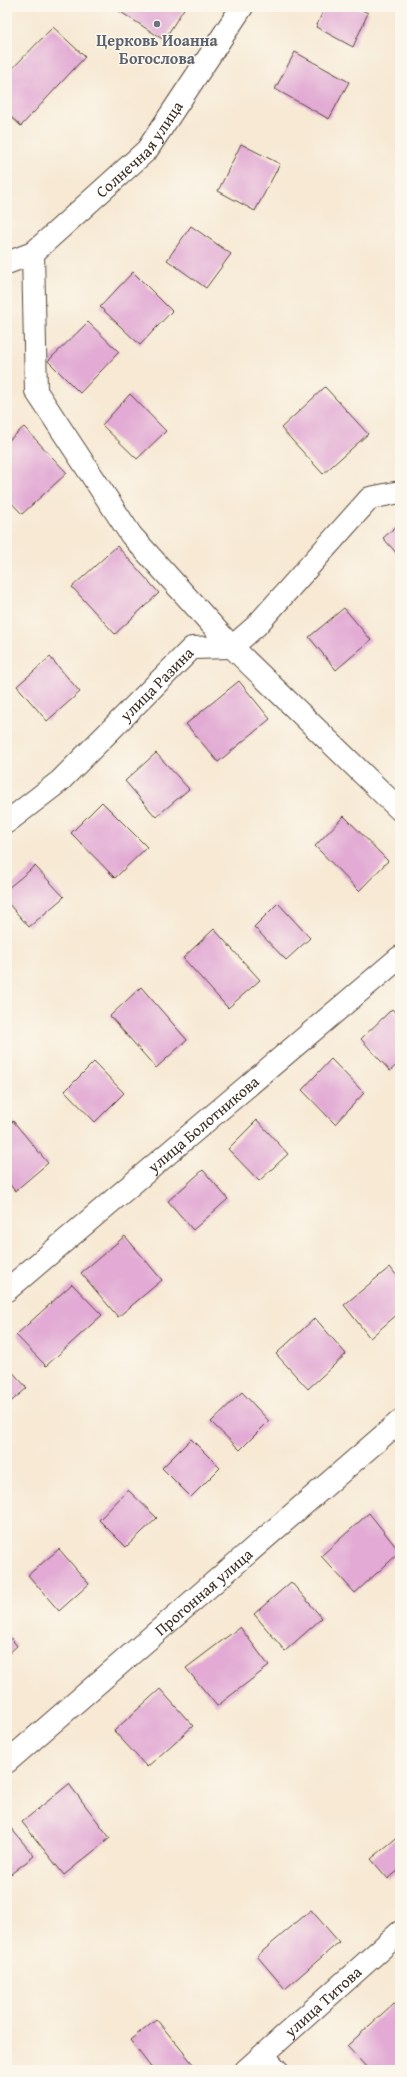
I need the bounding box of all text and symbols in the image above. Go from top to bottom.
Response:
marker: Церковь Иоанна Богослова [152,19,162,29]
place label: Церковь Иоанна Богослова [96,28,219,70]
street label: Солнечная улица [90,96,189,203]
street label: улица Разина [113,641,199,727]
street label: улица Болотникова [141,1069,264,1179]
street label: Прогонная улица [149,1542,258,1641]
street label: улица Титова [278,1960,367,2043]

